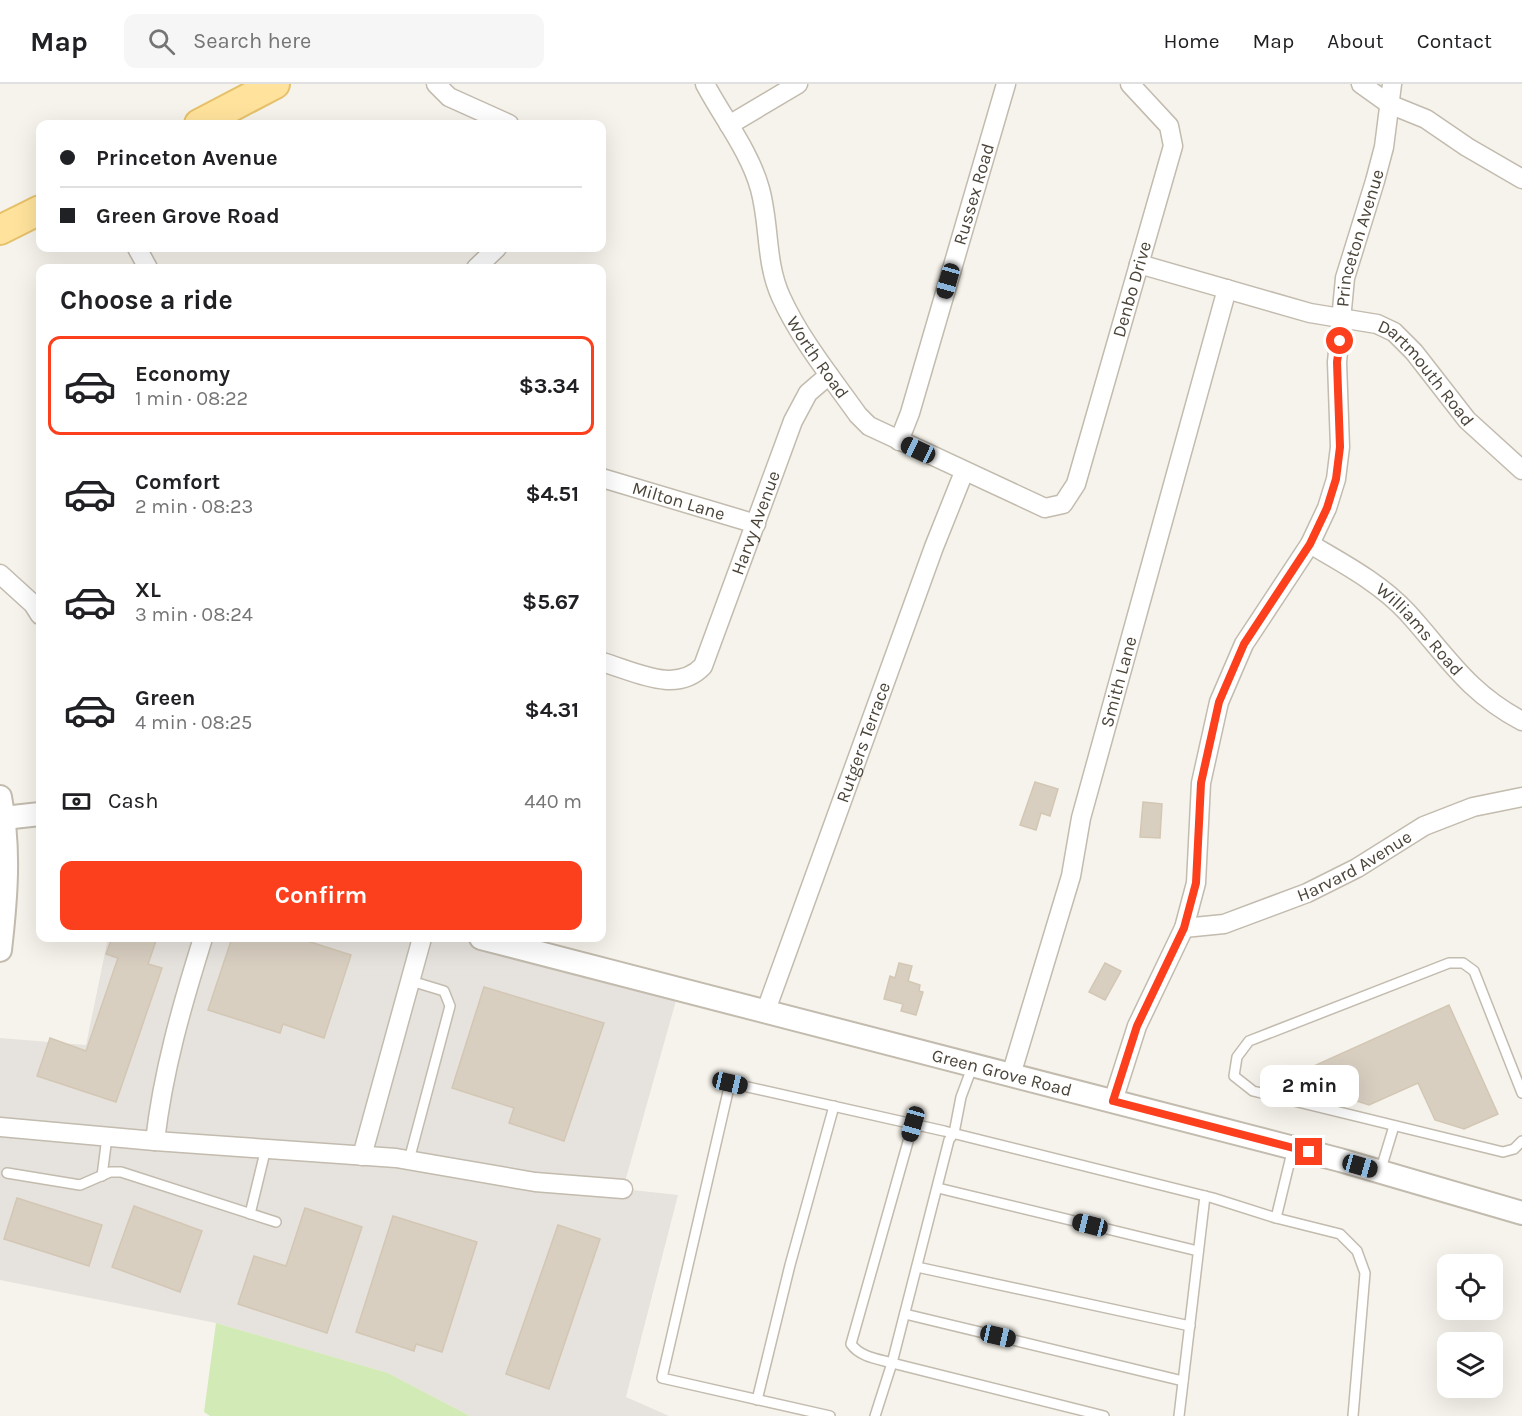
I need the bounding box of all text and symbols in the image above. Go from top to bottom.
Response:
search box [124,14,544,68]
text: Map [30,25,88,58]
icon: search [145,25,178,58]
text: Search here [193,28,311,54]
text: Home [1164,29,1220,53]
text: Map [1253,29,1294,53]
text: About [1327,29,1384,53]
text: Contact [1417,29,1492,53]
street label: Russex Road [949,141,999,248]
text: Princeton Avenue [96,145,278,171]
street label: Princeton Avenue [1331,167,1389,308]
text: Green Grove Road [96,203,280,229]
street label: Denbo Drive [1108,239,1156,340]
car [934,261,962,301]
text: Choose a ride [60,284,233,316]
street label: Worth Road [782,312,854,403]
street label: Dartmouth Road [1374,315,1479,431]
route start [1326,327,1353,354]
icon: car [63,359,117,413]
text: Economy [135,361,230,387]
text: $3.34 [519,373,579,399]
text: 1 min · 08:22 [135,387,248,410]
car [898,434,938,466]
icon: car [63,467,117,521]
street label: Harvy Avenue [726,468,785,578]
text: Comfort [135,469,220,495]
street label: Milton Lane [630,477,728,525]
text: $4.51 [525,481,579,507]
text: 2 min · 08:23 [135,495,253,518]
icon: car [63,575,117,629]
text: XL [135,577,161,603]
street label: Williams Road [1372,578,1468,680]
text: $5.67 [522,589,579,615]
text: 3 min · 08:24 [135,603,253,626]
street label: Smith Lane [1096,634,1142,730]
street label: Rutgers Terrace [831,679,895,806]
icon: car [63,683,117,737]
text: Green [135,685,196,711]
text: $4.31 [524,697,579,723]
text: 4 min · 08:25 [135,711,252,734]
icon: cash [60,785,93,818]
text: Cash [108,788,158,814]
text: 440 m [524,790,582,813]
street label: Harvard Avenue [1294,826,1416,907]
button: Confirm [60,861,582,930]
street label: Green Grove Road [930,1044,1074,1101]
callout: 2 min [1260,1065,1358,1107]
car [710,1070,750,1096]
text: 2 min [1282,1074,1337,1097]
car [899,1104,927,1144]
route end [1295,1138,1322,1165]
car [1340,1152,1380,1180]
car [1070,1212,1110,1238]
map controls [1437,1254,1503,1398]
button: locate [1437,1254,1503,1320]
car [978,1323,1018,1349]
button: layers [1437,1332,1503,1398]

